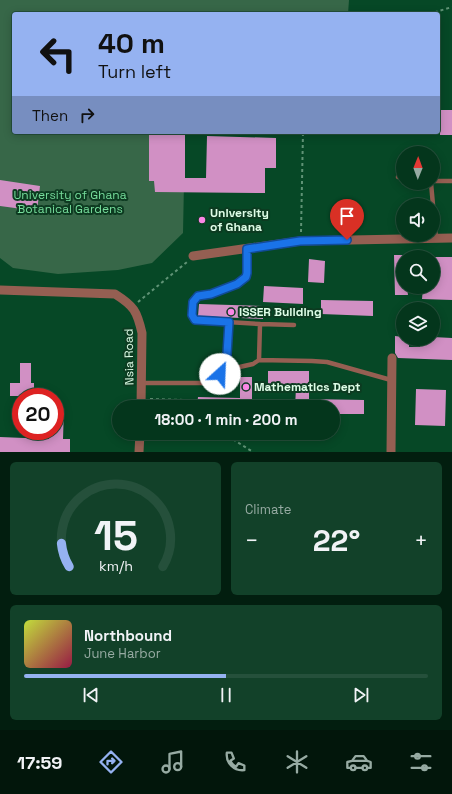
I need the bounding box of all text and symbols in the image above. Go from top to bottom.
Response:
text: 40 m [98,25,165,61]
icon: left [32,28,84,80]
text: Turn left [98,60,171,83]
icon: right [76,104,98,126]
text: Then [32,106,68,125]
north arrow [396,146,440,190]
map controls [396,146,440,346]
park label: University of Ghana Botanical Gardens [13,187,127,217]
button: sound [396,198,440,242]
pin [330,199,364,240]
place label: University of Ghana [210,205,269,235]
icon: arrive [336,205,358,227]
marker: University of Ghana [197,215,207,225]
button: search [396,250,440,294]
button: layers [396,302,440,346]
place label: ISSER Building [239,304,322,320]
marker: ISSER Building [226,307,236,317]
street label: Nsia Road [121,329,137,385]
position arrow [199,353,241,395]
place label: Mathematics Dept [254,379,361,395]
marker: Mathematics Dept [241,382,251,392]
speed limit sign: 20 [12,388,64,440]
text: 18:00 · 1 min · 200 m [154,410,298,429]
text: Climate [245,501,291,518]
text: 15 [94,508,137,561]
text: 22° [313,521,360,560]
text: − [245,526,259,554]
text: + [414,526,428,554]
text: km/h [98,556,133,574]
text: Northbound [84,626,172,645]
text: June Harbor [84,645,161,662]
icon: previous [80,684,102,706]
icon: pause [215,684,237,706]
icon: next [350,684,372,706]
icon: directions [97,748,125,776]
icon: music [159,748,187,776]
icon: phone [221,748,249,776]
icon: climate [283,748,311,776]
icon: car [345,748,373,776]
icon: filters [407,748,435,776]
text: 17:59 [17,751,62,774]

